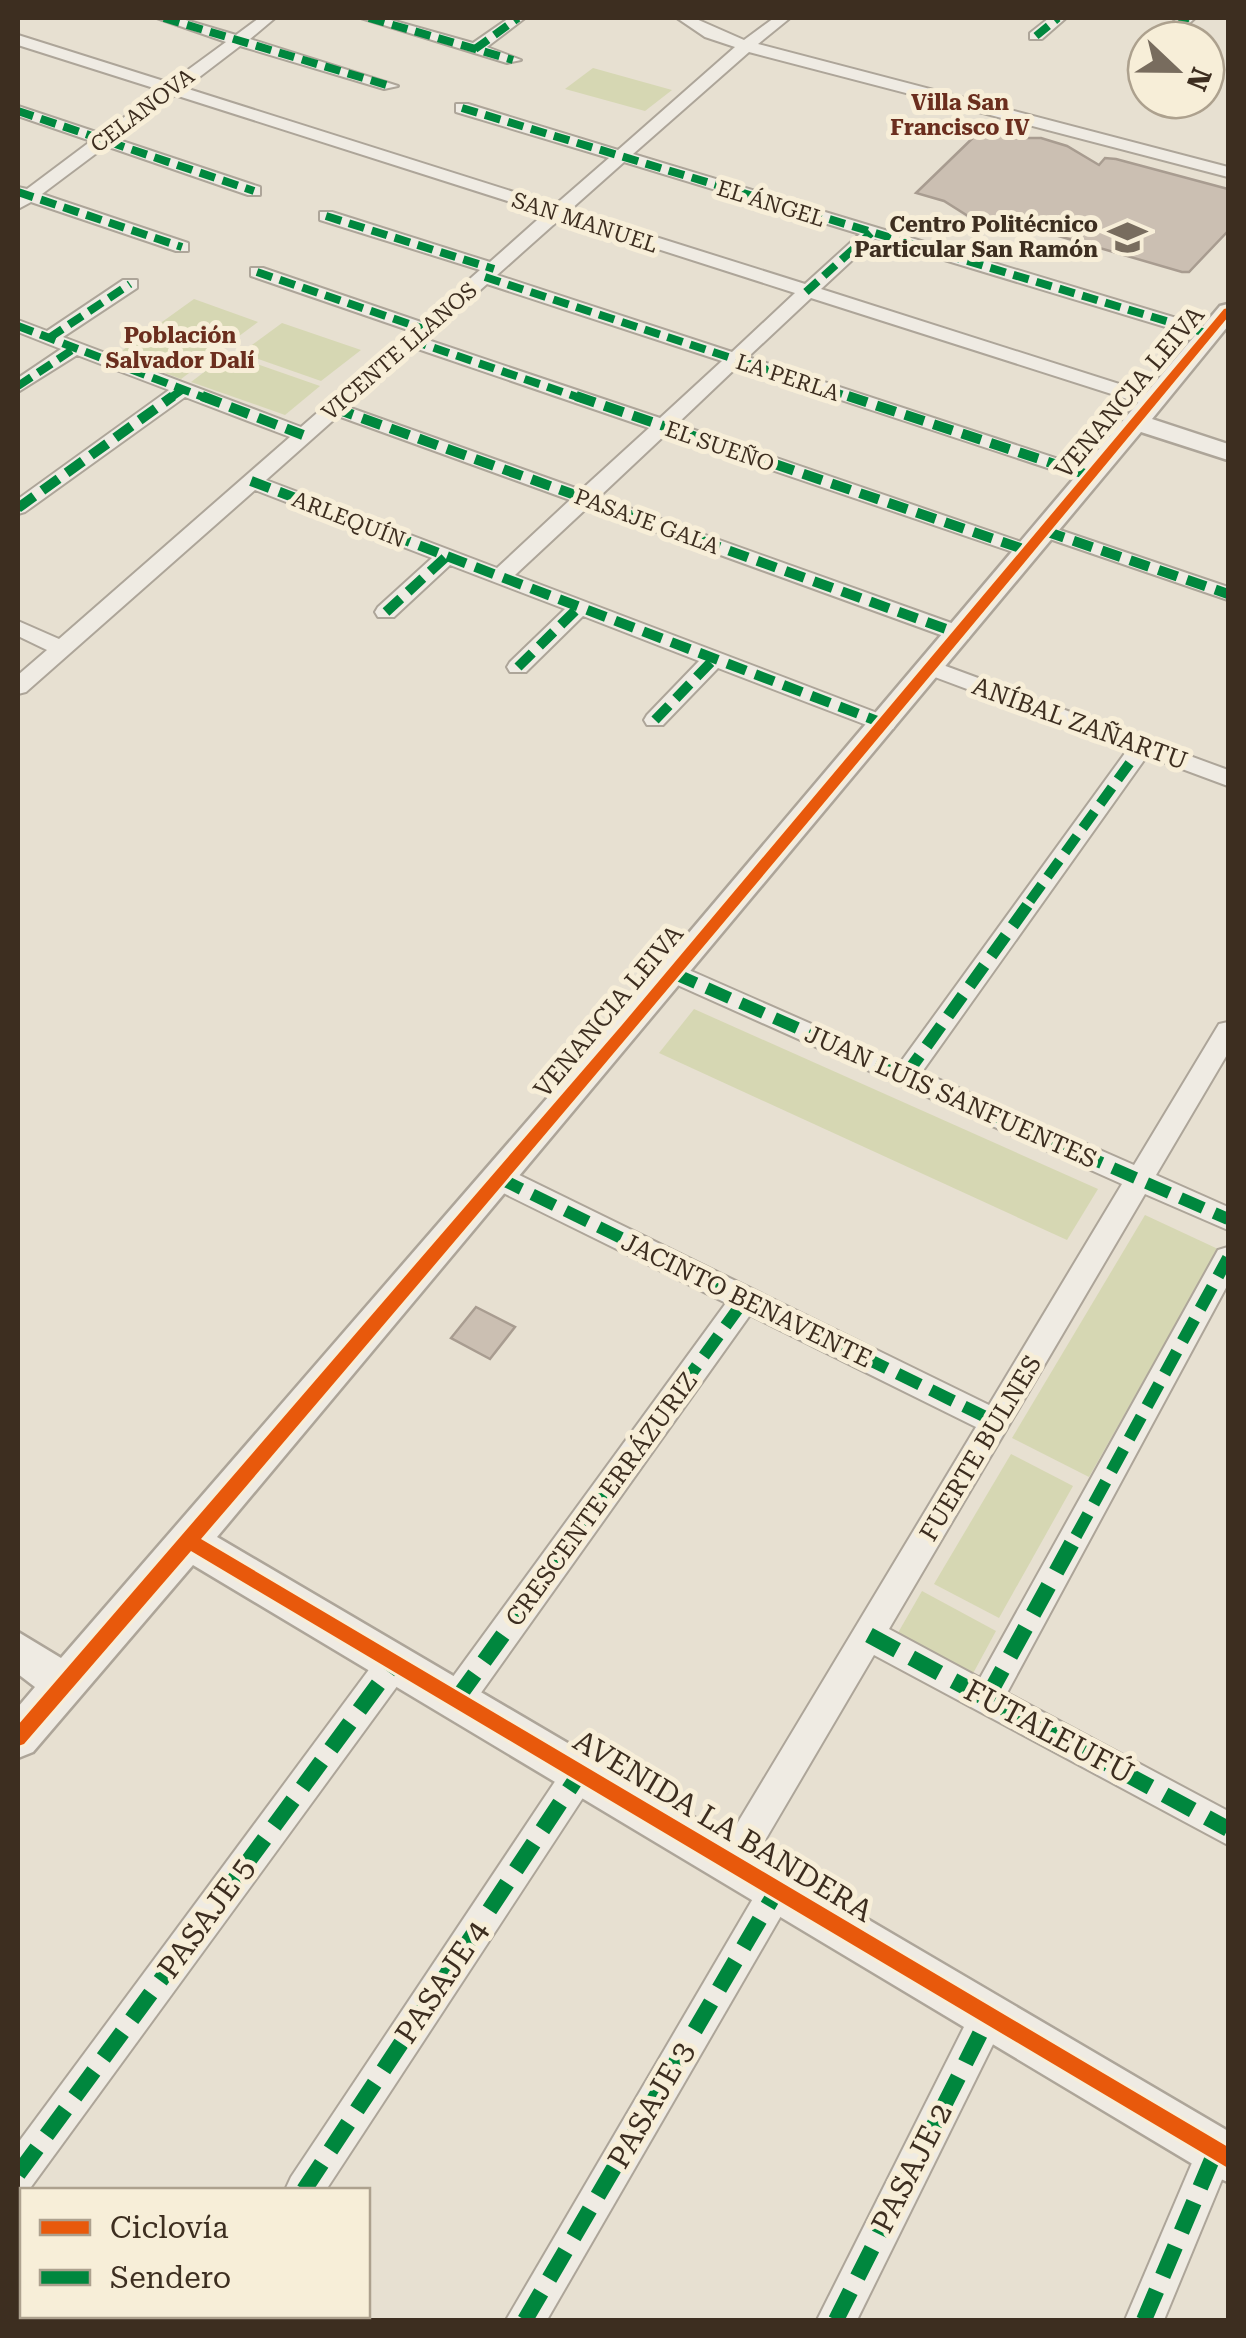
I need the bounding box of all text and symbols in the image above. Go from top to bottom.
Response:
north arrow [1126,20,1226,120]
street label: CELANOVA [86,63,199,157]
text: N [1179,63,1218,95]
district label: Villa San Francisco IV [890,90,1030,140]
street label: EL ÁNGEL [714,174,828,232]
street label: SAN MANUEL [509,187,661,258]
place label: Centro Politécnico Particular San Ramón [854,212,1098,262]
school or university icon: Centro Politécnico Particular San Ramón [1107,216,1149,258]
street label: VICENTE LLANOS [317,277,482,425]
street label: VENANCIA LEIVA [1049,300,1210,484]
district label: Población Salvador Dalí [105,323,255,373]
street label: LA PERLA [733,349,843,406]
street label: EL SUEÑO [662,415,778,477]
street label: PASAJE GALA [571,484,723,559]
street label: ARLEQUÍN [289,486,409,552]
street label: ANÍBAL ZAÑARTU [968,671,1191,776]
street label: VENANCIA LEIVA [528,919,689,1103]
street label: JUAN LUIS SANFUENTES [801,1019,1101,1174]
street label: JACINTO BENAVENTE [617,1227,877,1374]
street label: FUERTE BULNES [914,1350,1047,1546]
street label: CRESCENTE ERRÁZURIZ [500,1367,703,1632]
street label: FUTALEUFÚ [959,1671,1140,1791]
street label: AVENIDA LA BANDERA [567,1722,879,1929]
street label: PASAJE 5 [150,1851,261,1985]
street label: PASAJE 4 [388,1914,495,2050]
street label: PASAJE 3 [600,2035,701,2174]
street label: PASAJE 2 [864,2097,959,2238]
legend [20,2188,370,2318]
text: Ciclovía [110,2210,228,2245]
text: Sendero [110,2260,231,2295]

